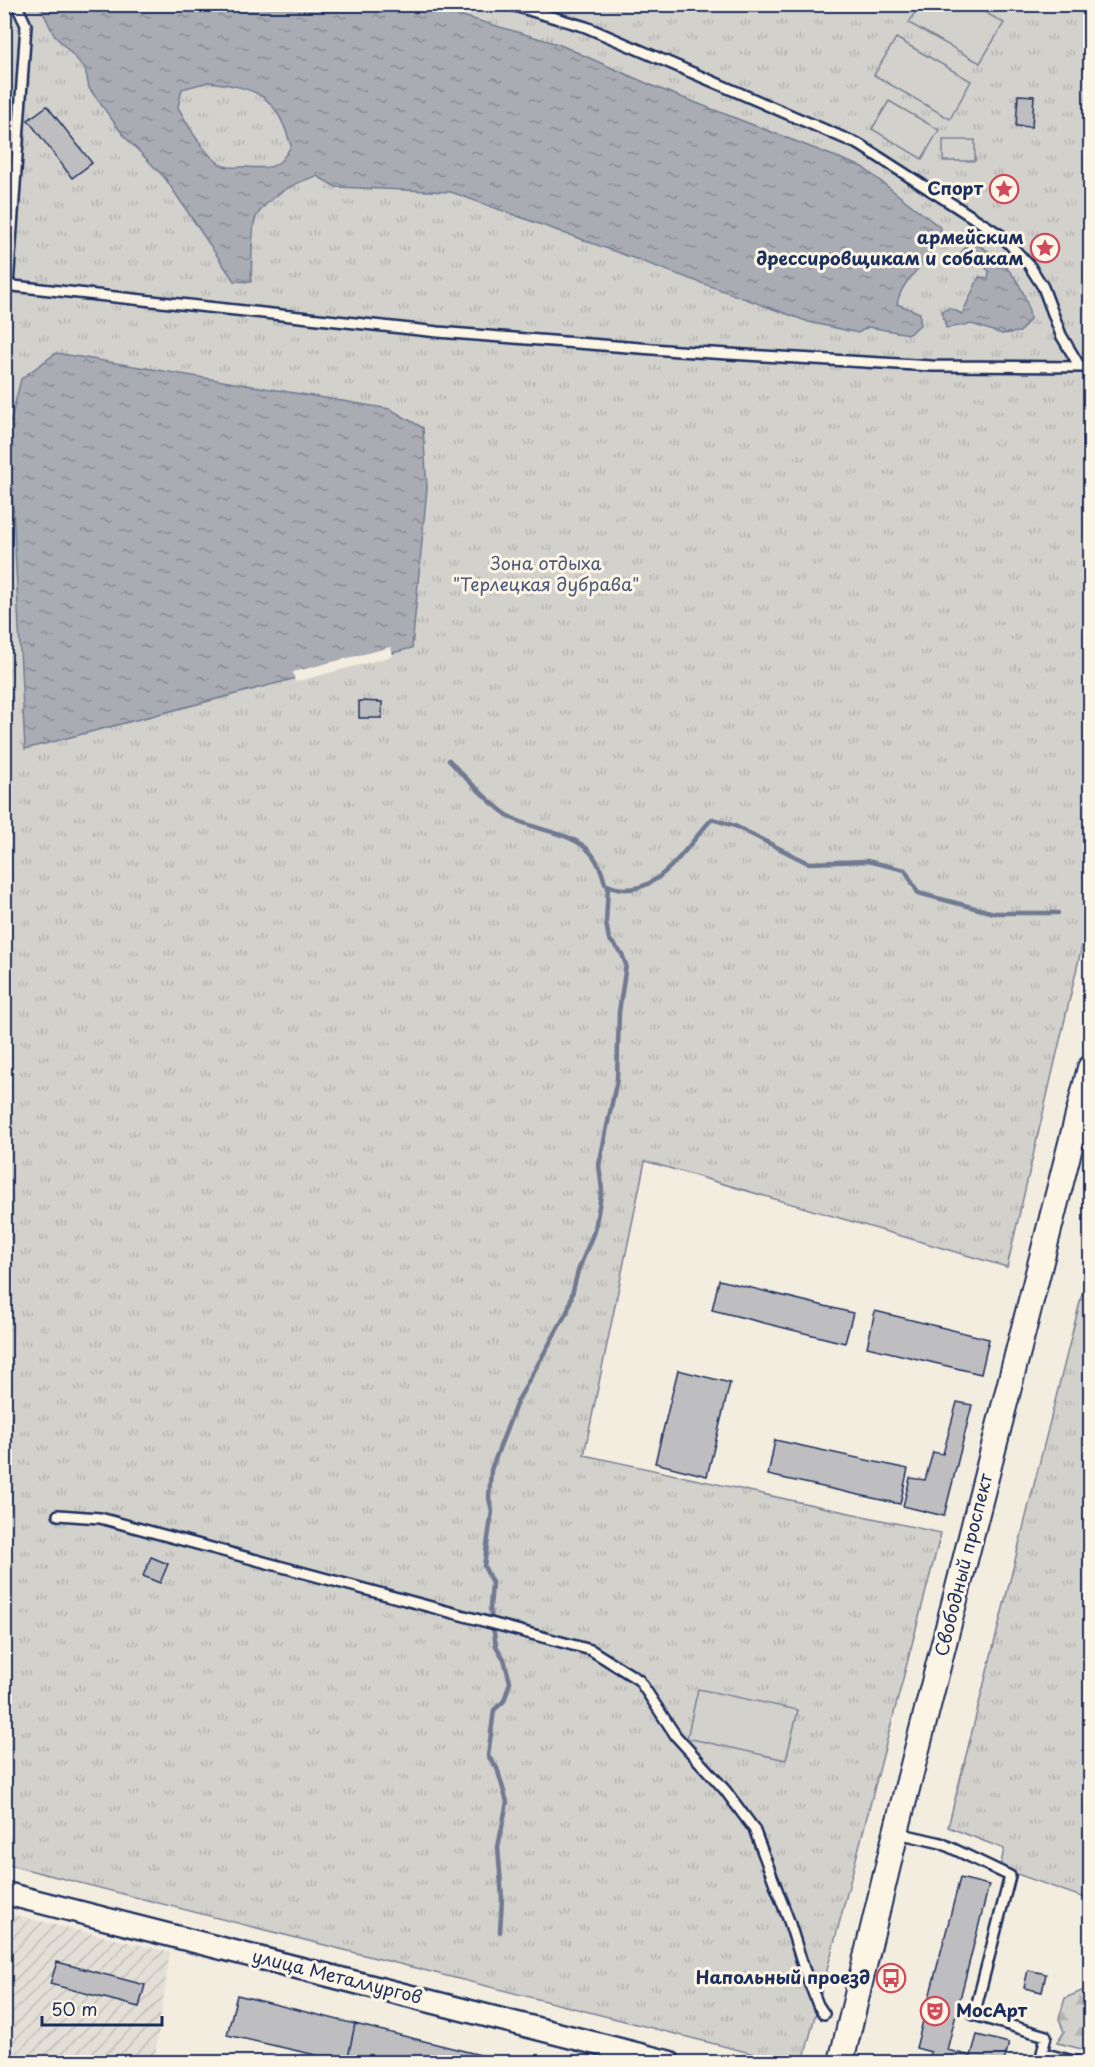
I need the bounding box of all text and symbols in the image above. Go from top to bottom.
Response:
place icon: Спорт [988,173,1020,205]
place label: Спорт [927,174,984,201]
place label: армейским дрессировщикам и собакам [756,223,1024,271]
place icon: армейским дрессировщикам и собакам [1029,232,1061,264]
park label: Зона отдыха "Терлецкая дубрава" [453,549,639,597]
street label: Свободный проспект [927,1470,998,1659]
street label: улица Металлургов [250,1941,425,2010]
bus stop icon: Напольный проезд [875,1962,907,1994]
place label: Напольный проезд [696,1963,870,1990]
scale bar [42,1989,162,2027]
text: 50 m [51,1995,98,2022]
theatre icon: МосАрт [919,1995,951,2027]
place label: МосАрт [956,1996,1028,2023]

